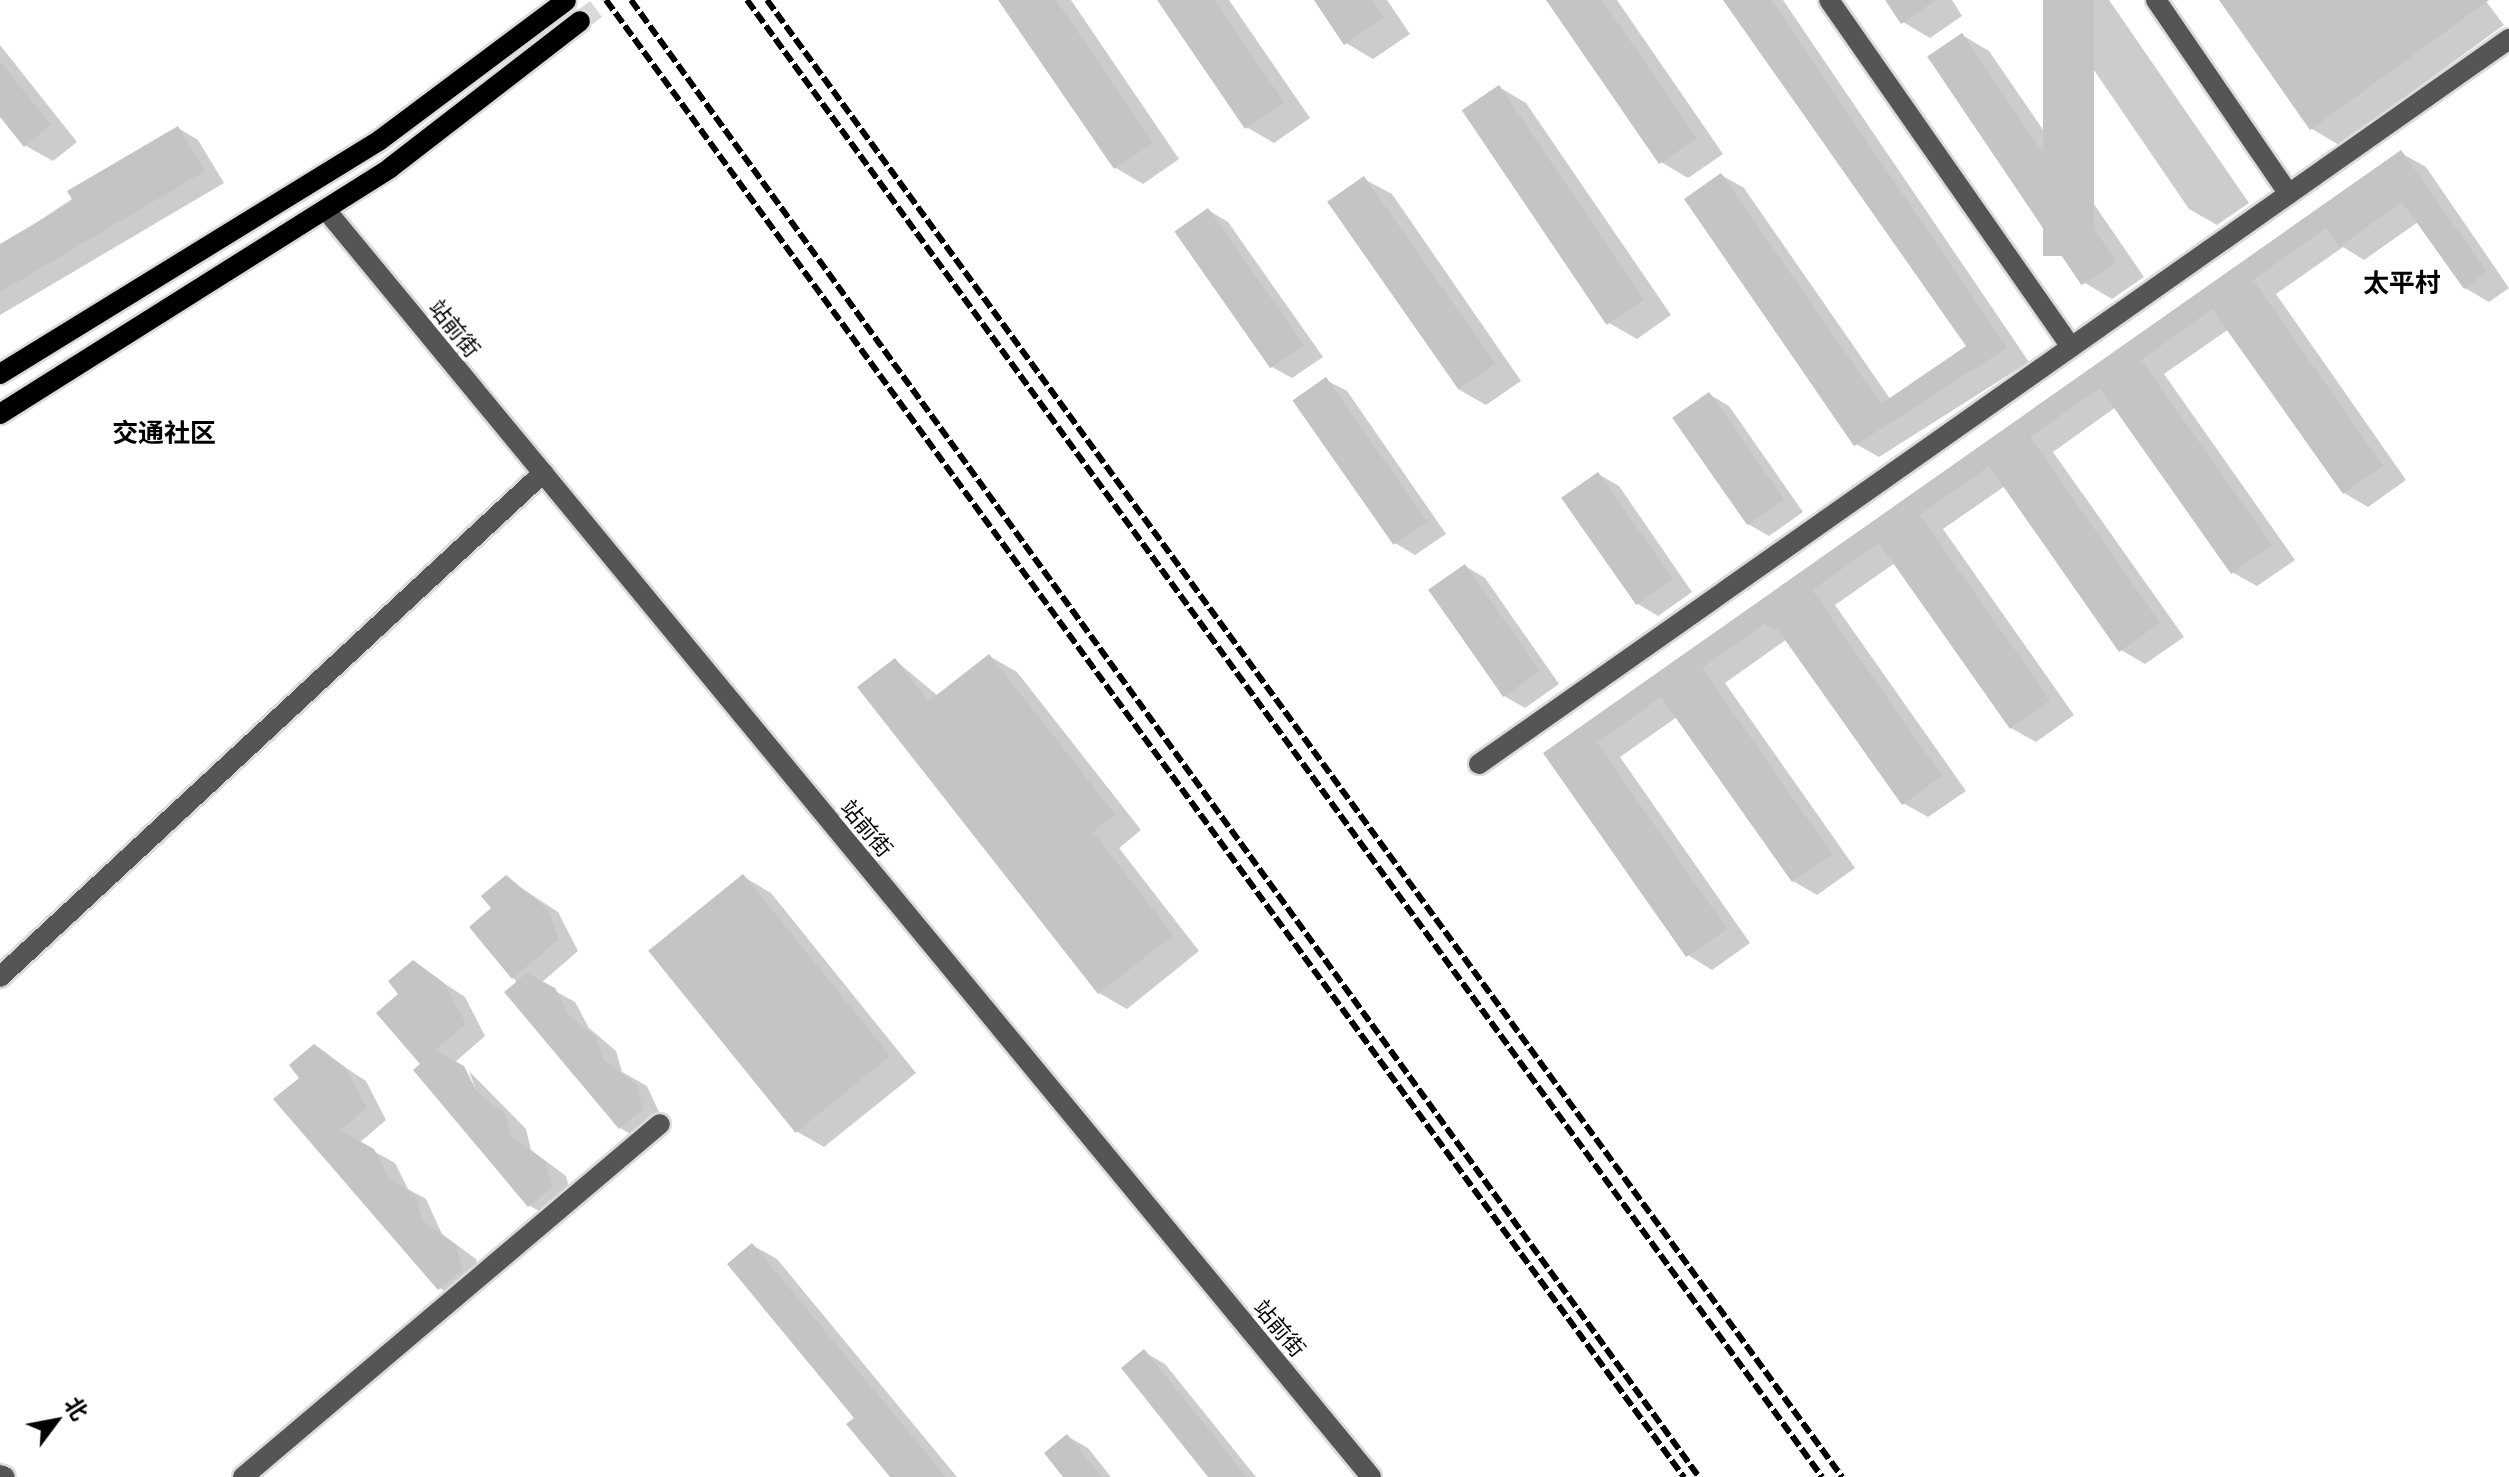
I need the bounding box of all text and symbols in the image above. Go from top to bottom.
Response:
district label: 太平村 [2363,266,2441,298]
street label: 站前街 [424,294,486,362]
district label: 交通社区 [112,416,216,448]
street label: 站前街 [836,794,898,862]
street label: 站前街 [1249,1294,1311,1362]
north arrow [16,1381,96,1461]
text: 北 [59,1392,94,1424]

